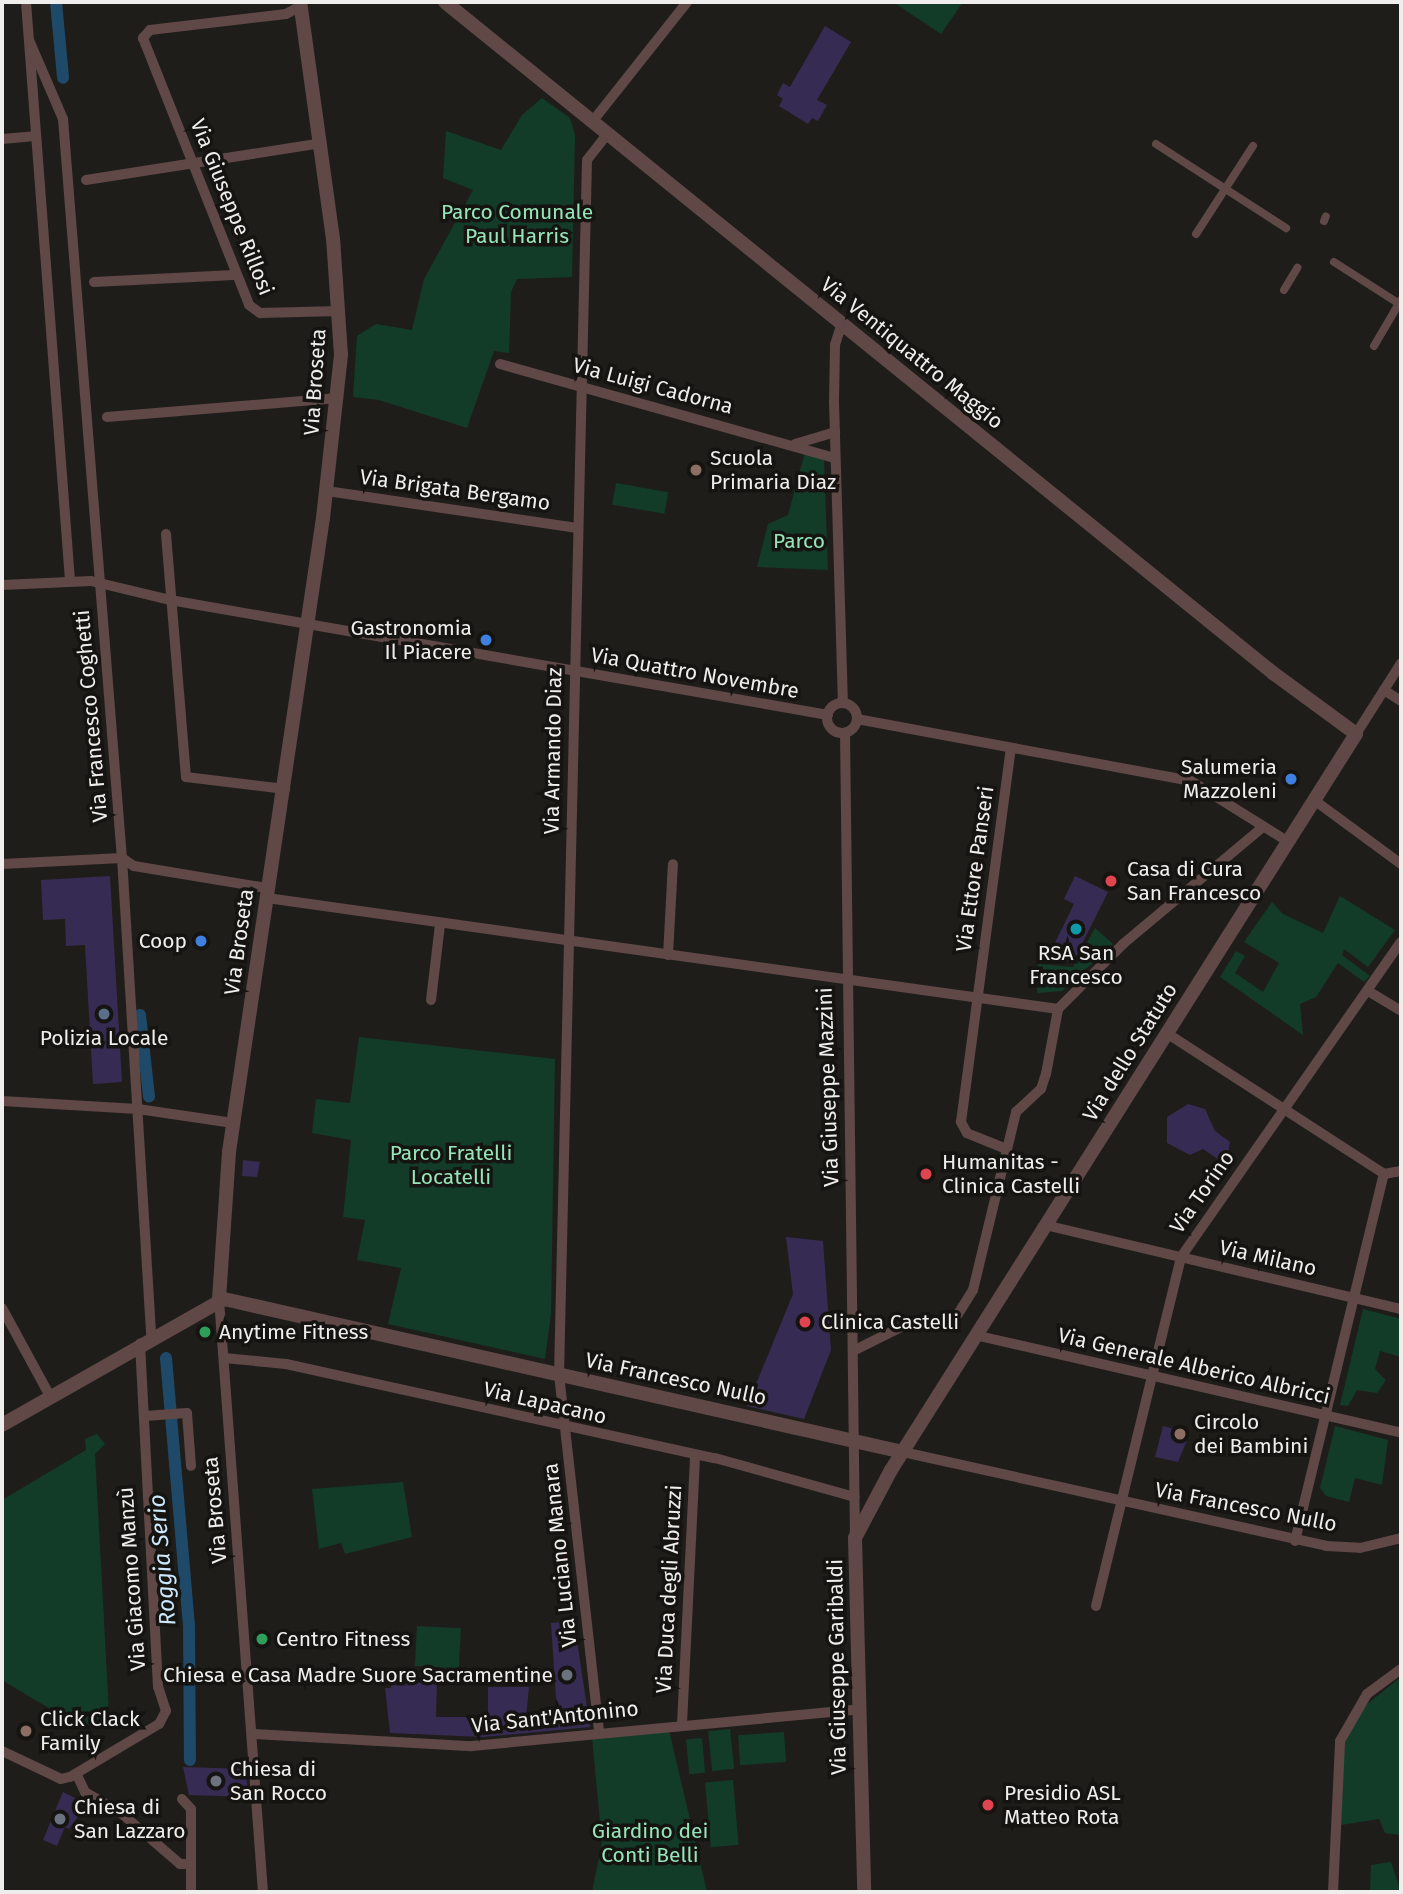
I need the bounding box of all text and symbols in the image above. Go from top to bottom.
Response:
street label: Via Giuseppe Rillosi [185,115,279,299]
park label: Parco Comunale Paul Harris [441,199,593,249]
street label: Via Ventiquattro Maggio [816,272,1008,434]
street label: Via Broseta [299,328,331,436]
street label: Via Luigi Cadorna [570,352,736,420]
place label: Scuola Primaria Diaz [710,445,836,495]
marker: Scuola Primaria Diaz [688,462,704,478]
street label: Via Brigata Bergamo [358,464,552,516]
park label: Parco [773,528,825,554]
street label: Via Francesco Coghetti [69,609,113,823]
place label: Gastronomia Il Piacere [350,615,472,665]
marker: Gastronomia Il Piacere [478,632,494,648]
street label: Via Quattro Novembre [589,642,801,704]
street label: Via Armando Diaz [539,667,567,835]
place label: Salumeria Mazzoleni [1181,754,1277,804]
marker: Salumeria Mazzoleni [1283,771,1299,787]
street label: Via Ettore Panseri [951,784,999,954]
place label: Casa di Cura San Francesco [1127,856,1261,906]
marker: Casa di Cura San Francesco [1101,871,1121,891]
street label: Via Broseta [219,887,259,997]
marker: RSA San Francesco [1068,921,1084,937]
place label: Coop [139,928,187,954]
marker: Coop [193,933,209,949]
place label: RSA San Francesco [1029,940,1123,990]
street label: Via dello Statuto [1077,978,1183,1126]
street label: Via Giuseppe Mazzini [812,987,844,1187]
marker: Polizia Locale [96,1006,112,1022]
place label: Polizia Locale [40,1025,168,1051]
park label: Parco Fratelli Locatelli [390,1140,512,1190]
street label: Via Torino [1164,1146,1240,1238]
place label: Humanitas - Clinica Castelli [942,1149,1080,1199]
marker: Humanitas - Clinica Castelli [916,1164,936,1184]
street label: Via Milano [1217,1235,1319,1281]
place label: Clinica Castelli [821,1309,959,1335]
marker: Clinica Castelli [795,1312,815,1332]
place label: Anytime Fitness [219,1319,368,1345]
street label: Via Generale Alberico Albricci [1055,1322,1333,1410]
marker: Anytime Fitness [197,1324,213,1340]
street label: Via Francesco Nullo [583,1347,769,1411]
street label: Via Lapacano [481,1377,609,1429]
place label: Circolo dei Bambini [1194,1409,1308,1459]
marker: Circolo dei Bambini [1172,1426,1188,1442]
street label: Via Broseta [198,1456,232,1564]
street label: Via Luciano Manara [538,1462,582,1648]
street label: Via Francesco Nullo [1153,1477,1339,1537]
street label: Via Duca degli Abruzzi [651,1484,687,1694]
street label: Via Giacomo Manzù [113,1486,151,1672]
water label: Roggia Serio [143,1493,181,1627]
street label: Via Giuseppe Garibaldi [823,1559,851,1775]
place label: Centro Fitness [276,1626,410,1652]
marker: Centro Fitness [254,1631,270,1647]
place label: Chiesa e Casa Madre Suore Sacramentine [163,1662,553,1688]
marker: Chiesa e Casa Madre Suore Sacramentine [559,1667,575,1683]
street label: Via Sant'Antonino [470,1696,640,1738]
place label: Click Clack Family [40,1706,140,1756]
marker: Click Clack Family [18,1723,34,1739]
place label: Chiesa di San Rocco [230,1756,327,1806]
marker: Chiesa di San Rocco [208,1773,224,1789]
place label: Presidio ASL Matteo Rota [1004,1780,1121,1830]
place label: Chiesa di San Lazzaro [74,1794,186,1844]
marker: Presidio ASL Matteo Rota [978,1795,998,1815]
marker: Chiesa di San Lazzaro [52,1811,68,1827]
park label: Giardino dei Conti Belli [592,1818,708,1868]

